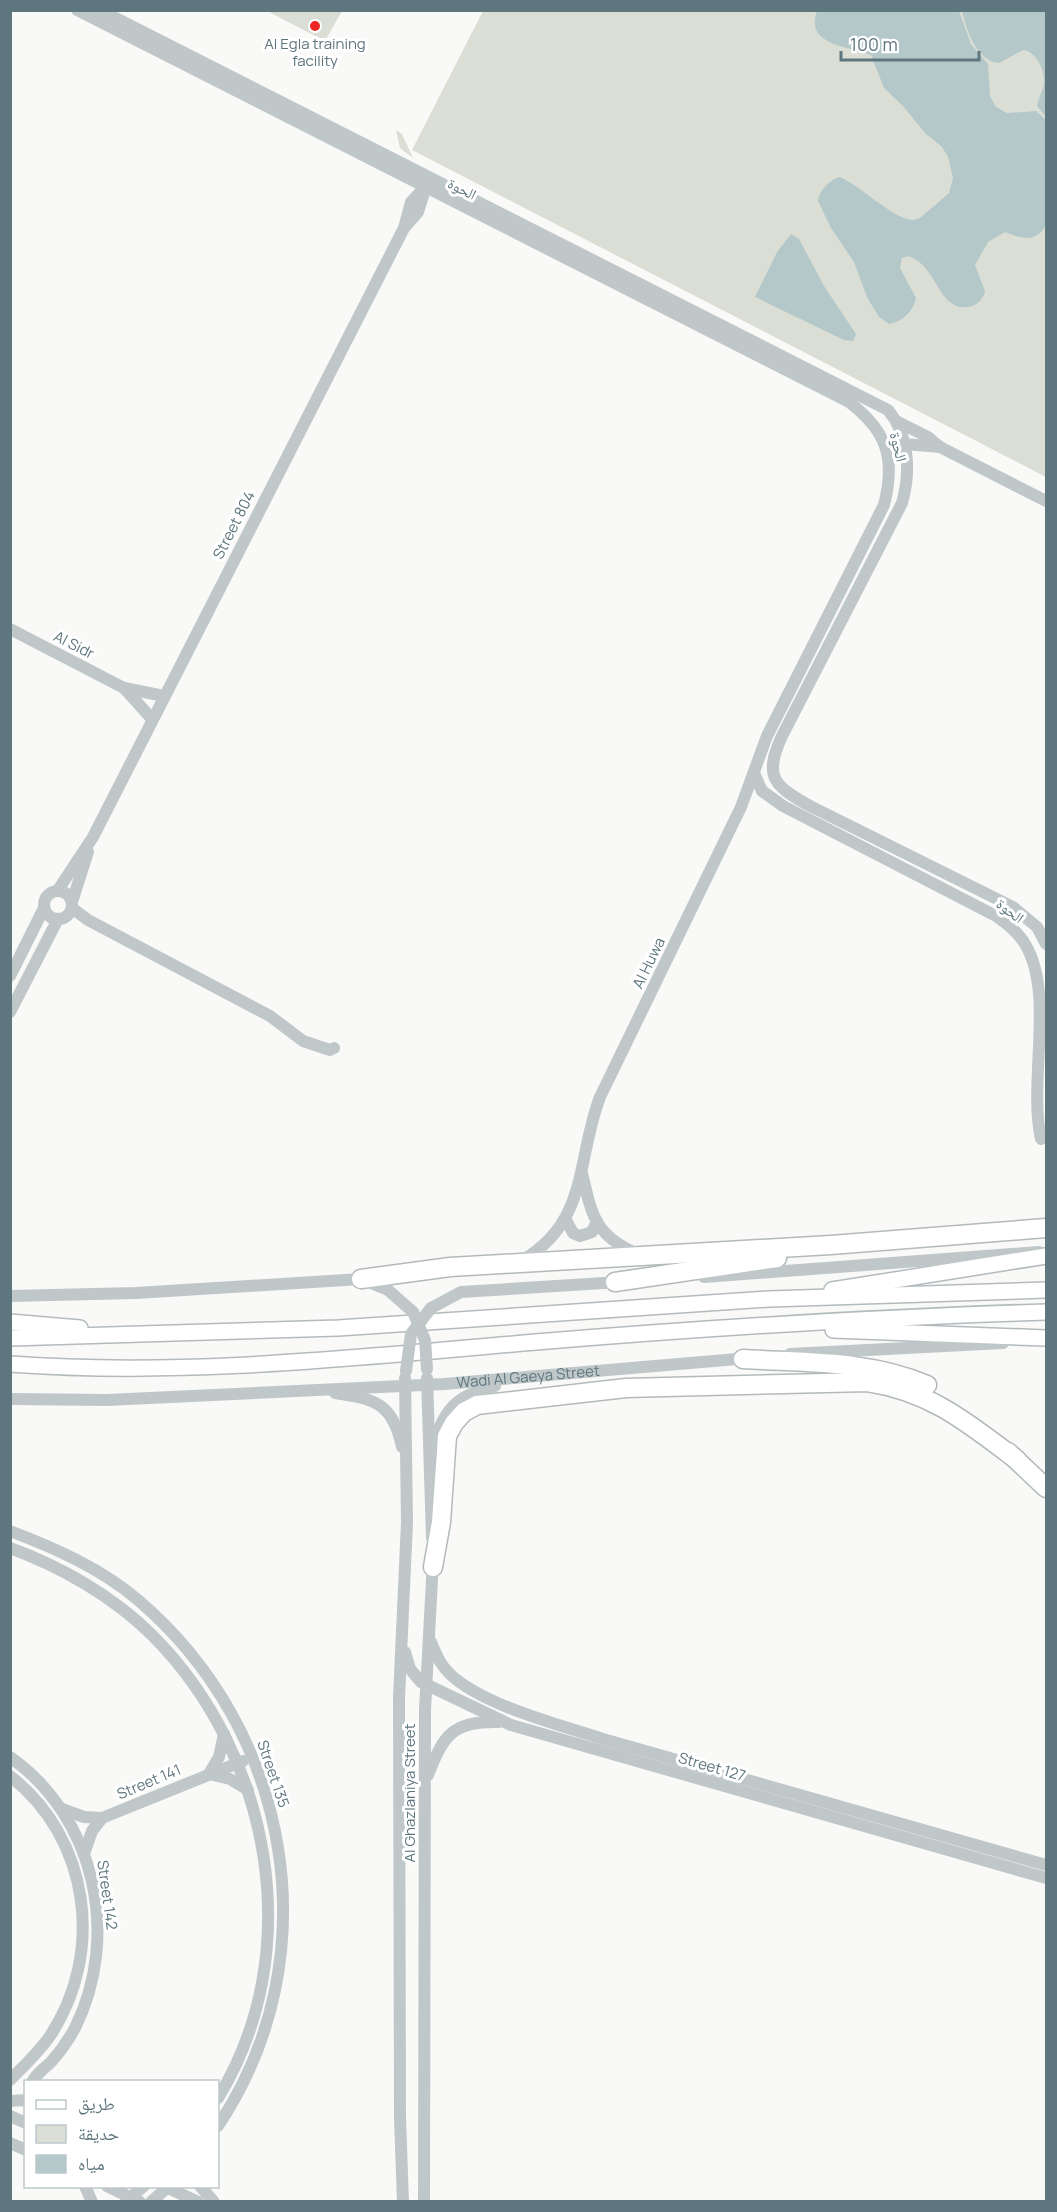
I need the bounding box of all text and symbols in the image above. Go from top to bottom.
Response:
marker: Al Egla training facility [308,19,322,33]
scale bar [841,24,979,62]
text: 100 m [850,32,898,56]
place label: Al Egla training facility [264,33,366,71]
street label: الحوة [444,172,480,205]
street label: الحوة [885,430,912,464]
street label: Street 804 [207,487,260,562]
street label: Al Sidr [50,625,99,664]
street label: الحوة [992,893,1029,928]
street label: Al Huwa [627,934,670,992]
street label: Wadi Al Gaeya Street [456,1360,601,1393]
street label: Al Ghazlaniya Street [399,1723,420,1863]
street label: Street 135 [252,1737,295,1810]
street label: Street 127 [676,1747,748,1786]
street label: Street 141 [114,1759,184,1804]
street label: Street 142 [92,1859,123,1931]
legend [24,2080,219,2188]
text: طريق [78,2091,115,2115]
text: حديقة [78,2121,119,2145]
text: مياه [78,2151,105,2175]

